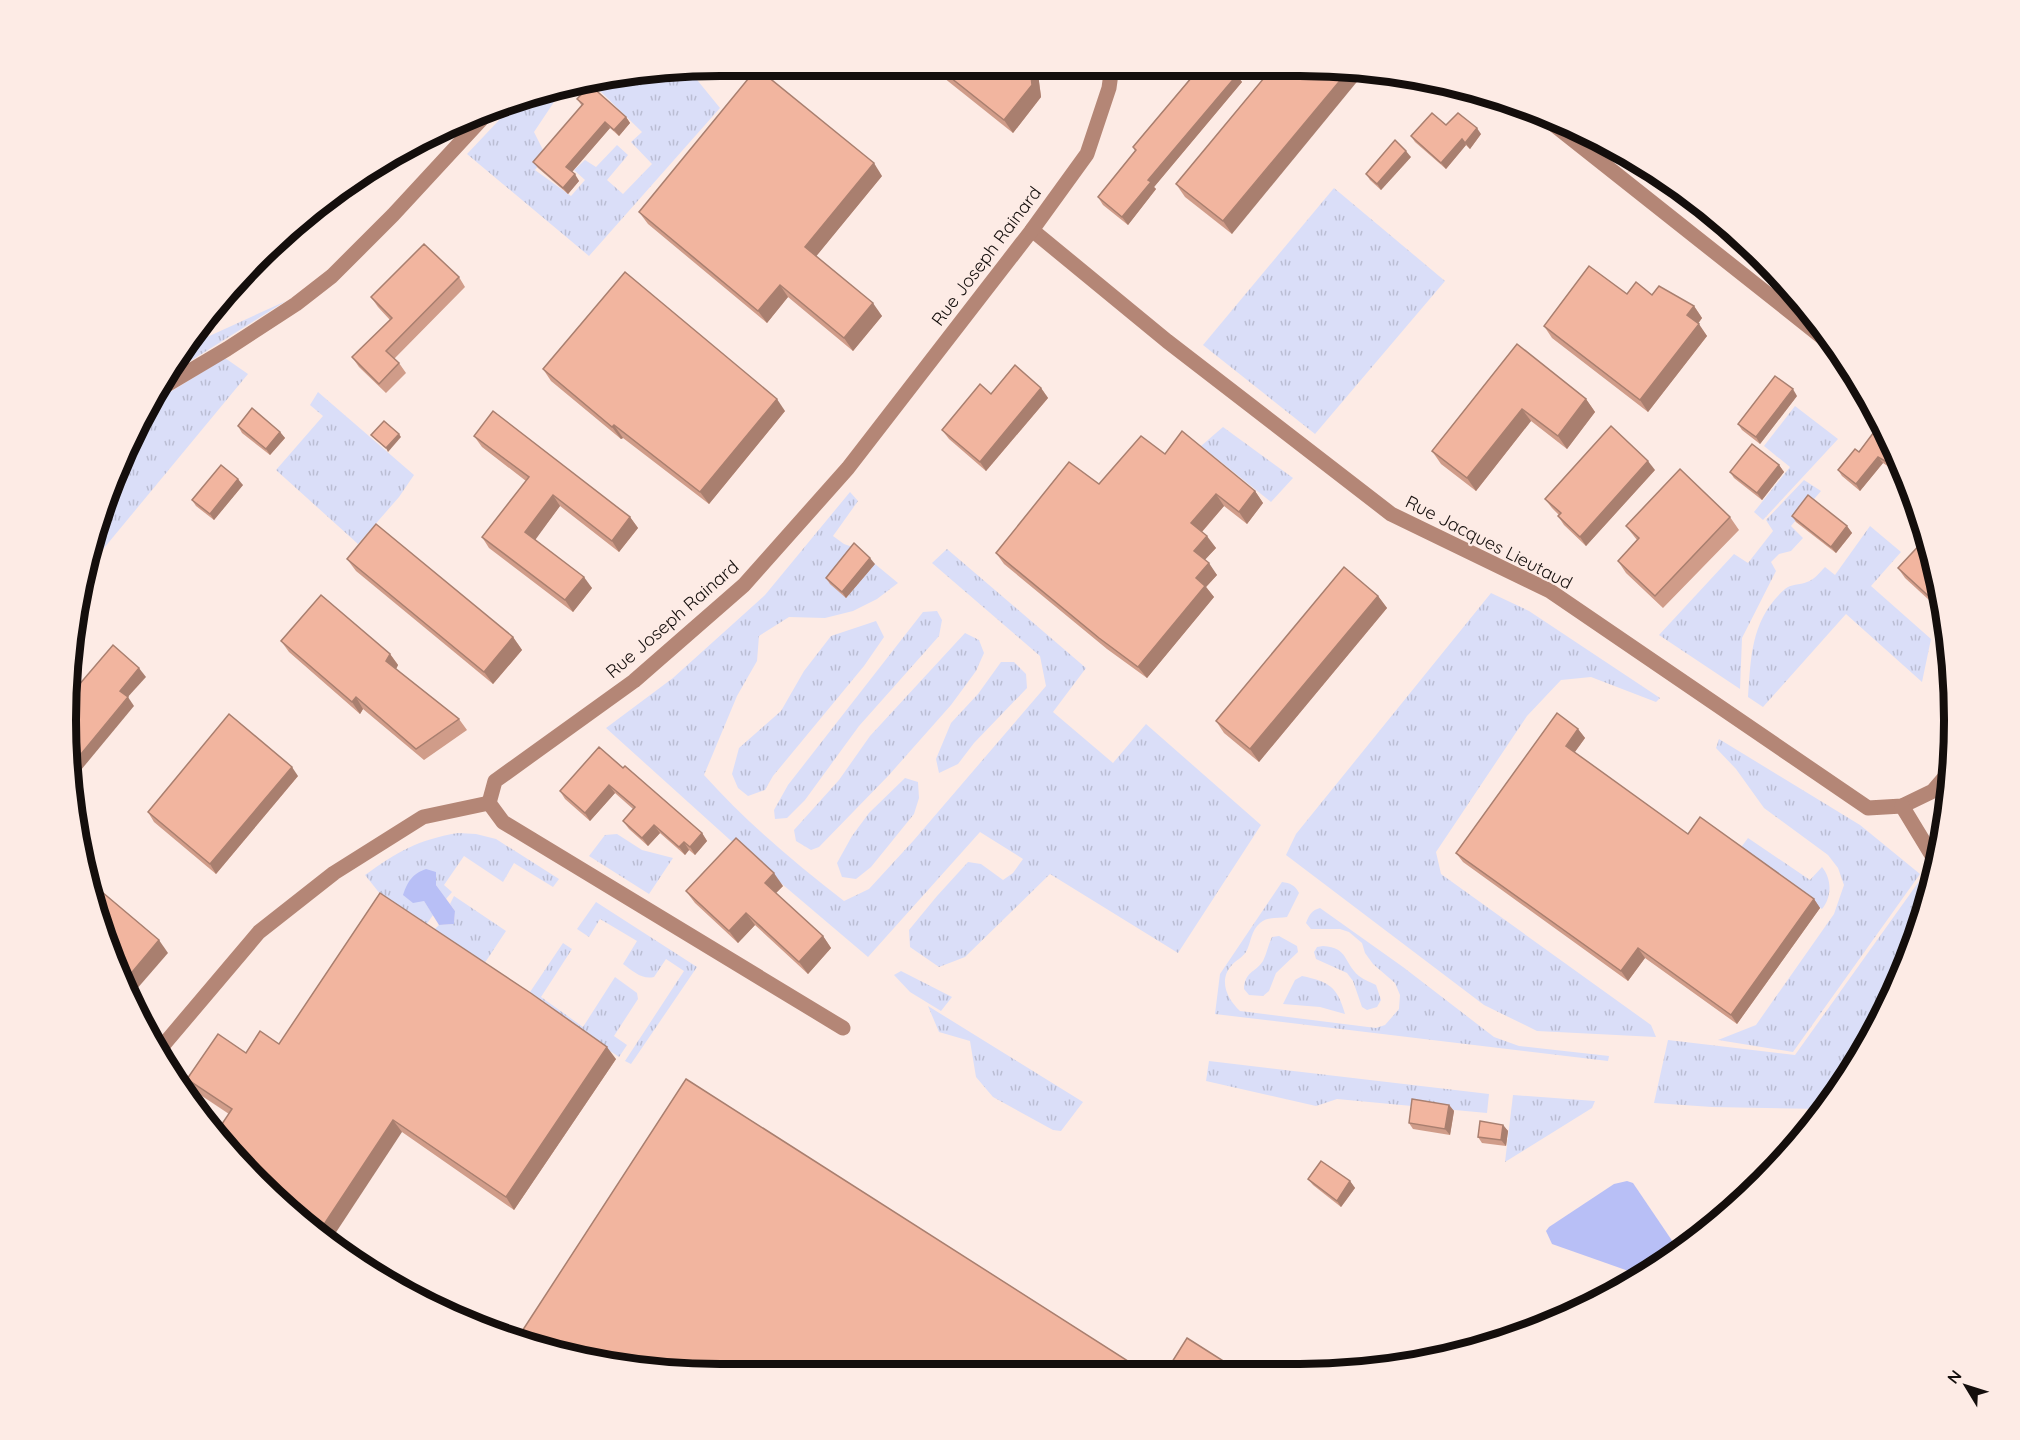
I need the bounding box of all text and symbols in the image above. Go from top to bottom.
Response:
street label: Rue Joseph Rainard [926,182,1046,330]
street label: Rue Jacques Lieutaud [1402,490,1576,594]
street label: Rue Joseph Rainard [601,555,743,683]
north arrow [1936,1356,1996,1416]
text: N [1943,1366,1966,1388]

